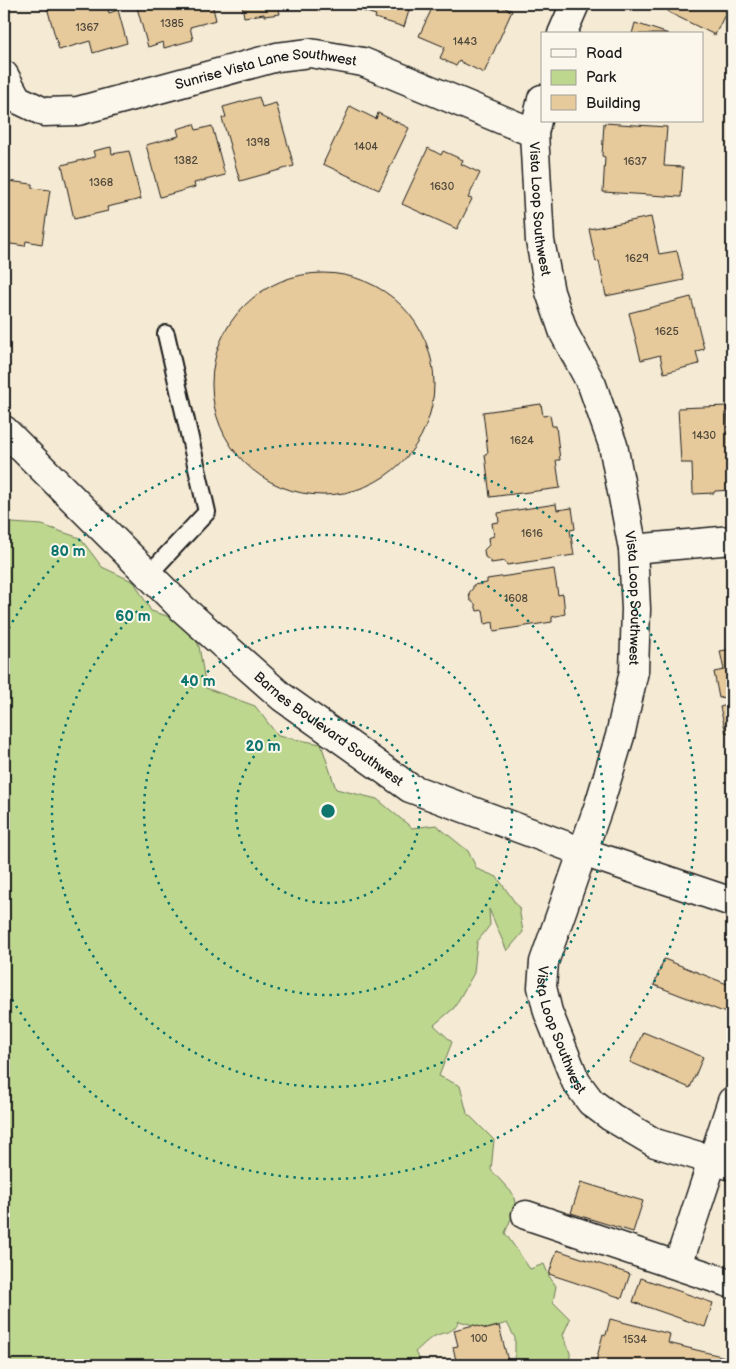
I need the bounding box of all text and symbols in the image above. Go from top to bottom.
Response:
house number: 1385 [160,17,184,30]
house number: 1367 [75,21,99,34]
legend [541,32,704,122]
house number: 1443 [453,35,477,48]
text: Road [586,44,622,63]
street label: Sunrise Vista Lane Southwest [173,45,359,93]
text: Park [586,68,617,87]
text: Building [586,94,641,113]
house number: 1398 [246,136,270,149]
house number: 1404 [354,140,378,153]
street label: Vista Loop Southwest [526,141,555,278]
house number: 1382 [174,154,198,167]
house number: 1637 [623,155,647,168]
house number: 1368 [89,176,113,189]
house number: 1630 [430,180,455,193]
house number: 1629 [625,252,649,265]
house number: 1625 [655,325,679,338]
house number: 1430 [692,429,717,442]
house number: 1624 [510,434,534,447]
house number: 1616 [521,527,543,540]
street label: Vista Loop Southwest [621,530,644,666]
text: 80 m [50,542,86,561]
house number: 1608 [504,592,528,605]
text: 60 m [115,607,151,626]
street label: Barnes Boulevard Southwest [250,668,407,790]
text: 40 m [180,672,216,691]
text: 20 m [246,737,281,756]
centre of rings [319,802,337,820]
street label: Vista Loop Southwest [533,965,590,1098]
house number: 100 [470,1332,488,1345]
house number: 1534 [623,1333,647,1346]

